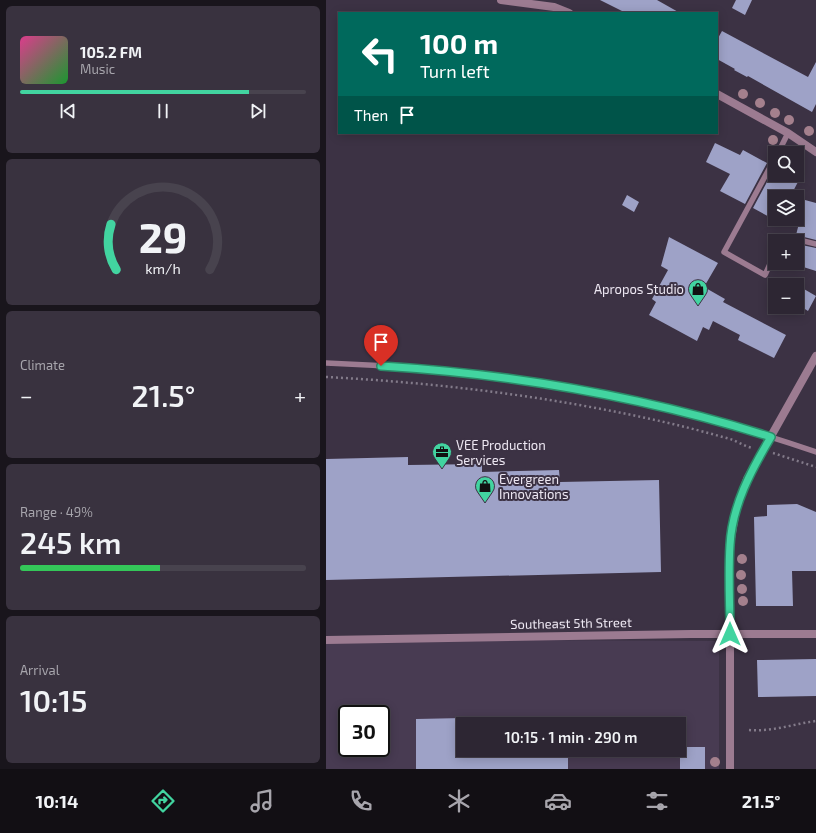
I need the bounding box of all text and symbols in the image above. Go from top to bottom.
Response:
text: 100 m [420,26,498,60]
icon: left [354,28,406,80]
text: 105.2 FM [80,43,142,61]
text: Turn left [420,60,490,82]
text: Music [80,61,115,77]
icon: previous [57,100,79,122]
icon: pause [152,100,174,122]
icon: next [247,100,269,122]
icon: arrive [396,104,418,126]
text: Then [354,106,388,124]
map controls [768,146,804,314]
button: search [768,146,804,182]
button: layers [768,190,804,226]
text: 29 [139,211,187,261]
button: + [768,234,804,270]
text: km/h [145,259,181,276]
shop icon: Apropos Studio [687,278,709,306]
button: − [768,278,804,314]
place label: Apropos Studio [594,281,684,297]
pin [364,325,398,366]
icon: arrive [370,331,392,353]
text: Climate [20,357,65,373]
text: 21.5° [131,377,195,413]
text: − [20,382,33,408]
text: + [294,382,306,408]
place label: VEE Production Services [456,437,546,468]
office icon: VEE Production Services [431,441,453,469]
place label: Evergreen Innovations [499,471,569,502]
shop icon: Evergreen Innovations [474,475,496,503]
text: Range · 49% [20,504,93,520]
text: 245 km [20,524,121,560]
position arrow [709,613,751,655]
street label: Southeast 5th Street [510,614,632,632]
text: Arrival [20,662,60,678]
text: 10:15 [20,682,87,718]
speed limit sign: 30 [338,705,390,757]
text: 10:15 · 1 min · 290 m [505,728,637,746]
icon: directions [149,787,177,815]
icon: music [248,787,276,815]
icon: phone [347,787,375,815]
icon: climate [445,787,473,815]
icon: car [544,787,572,815]
icon: filters [643,787,671,815]
text: 10:14 [35,790,78,812]
text: 21.5° [742,790,781,812]

